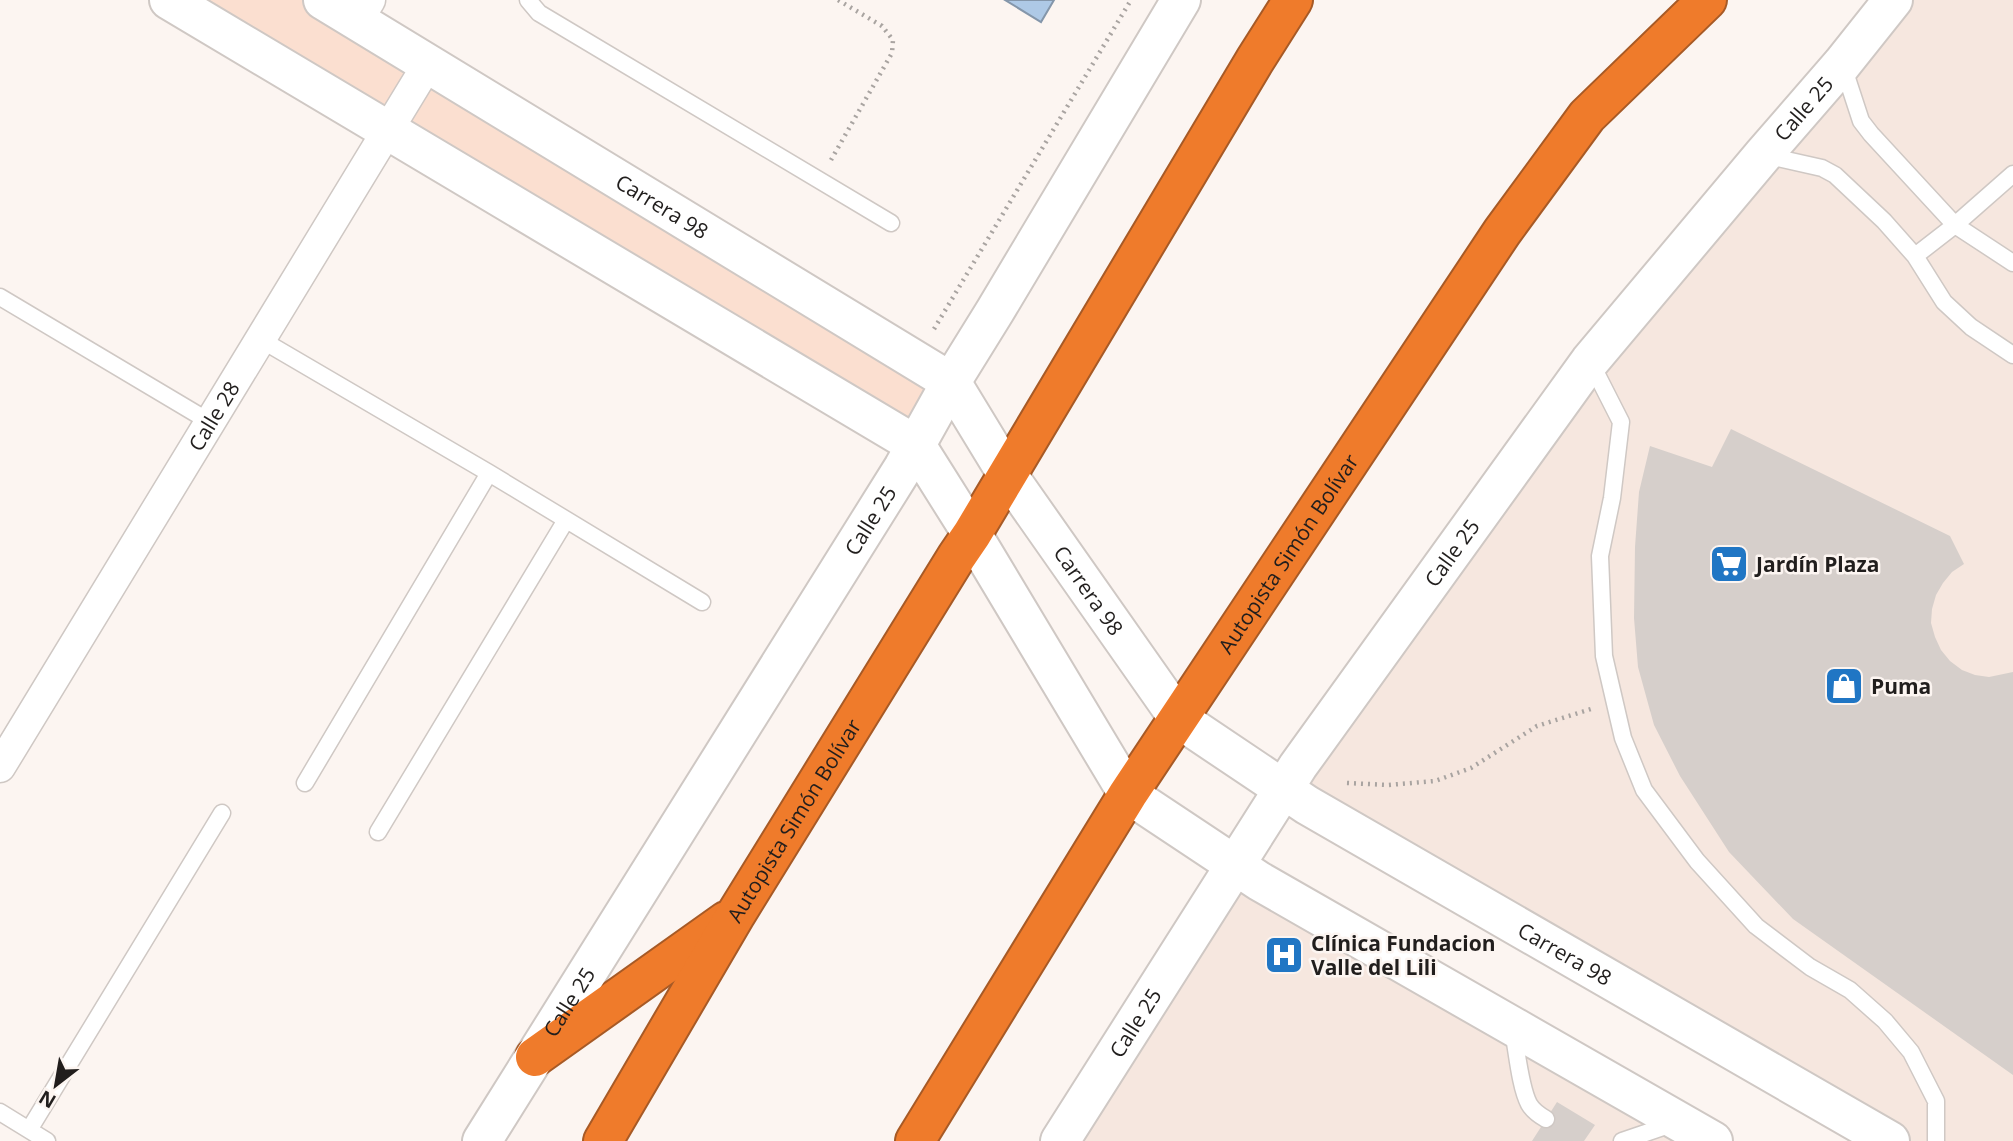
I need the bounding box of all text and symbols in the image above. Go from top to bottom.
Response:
street label: Calle 25 [1768,70,1839,147]
street label: Carrera 98 [611,167,714,245]
street label: Calle 28 [182,376,246,456]
street label: Autopista Simón Bolívar [1212,448,1365,659]
street label: Calle 25 [838,480,902,560]
street label: Calle 25 [1418,513,1486,592]
street label: Carrera 98 [1047,540,1130,641]
supermarket icon: Jardín Plaza [1708,543,1750,585]
place label: Jardín Plaza [1754,550,1879,578]
shop icon: Puma [1823,665,1865,707]
place label: Puma [1871,672,1931,700]
street label: Autopista Simón Bolívar [720,713,867,927]
street label: Carrera 98 [1513,916,1617,992]
place label: Clínica Fundacion Valle del Lili [1311,929,1495,981]
hospital icon: Clínica Fundacion Valle del Lili [1263,934,1305,976]
street label: Calle 25 [537,962,601,1042]
street label: Calle 25 [1103,983,1167,1063]
north arrow [21,1050,91,1120]
text: N [34,1084,61,1115]

